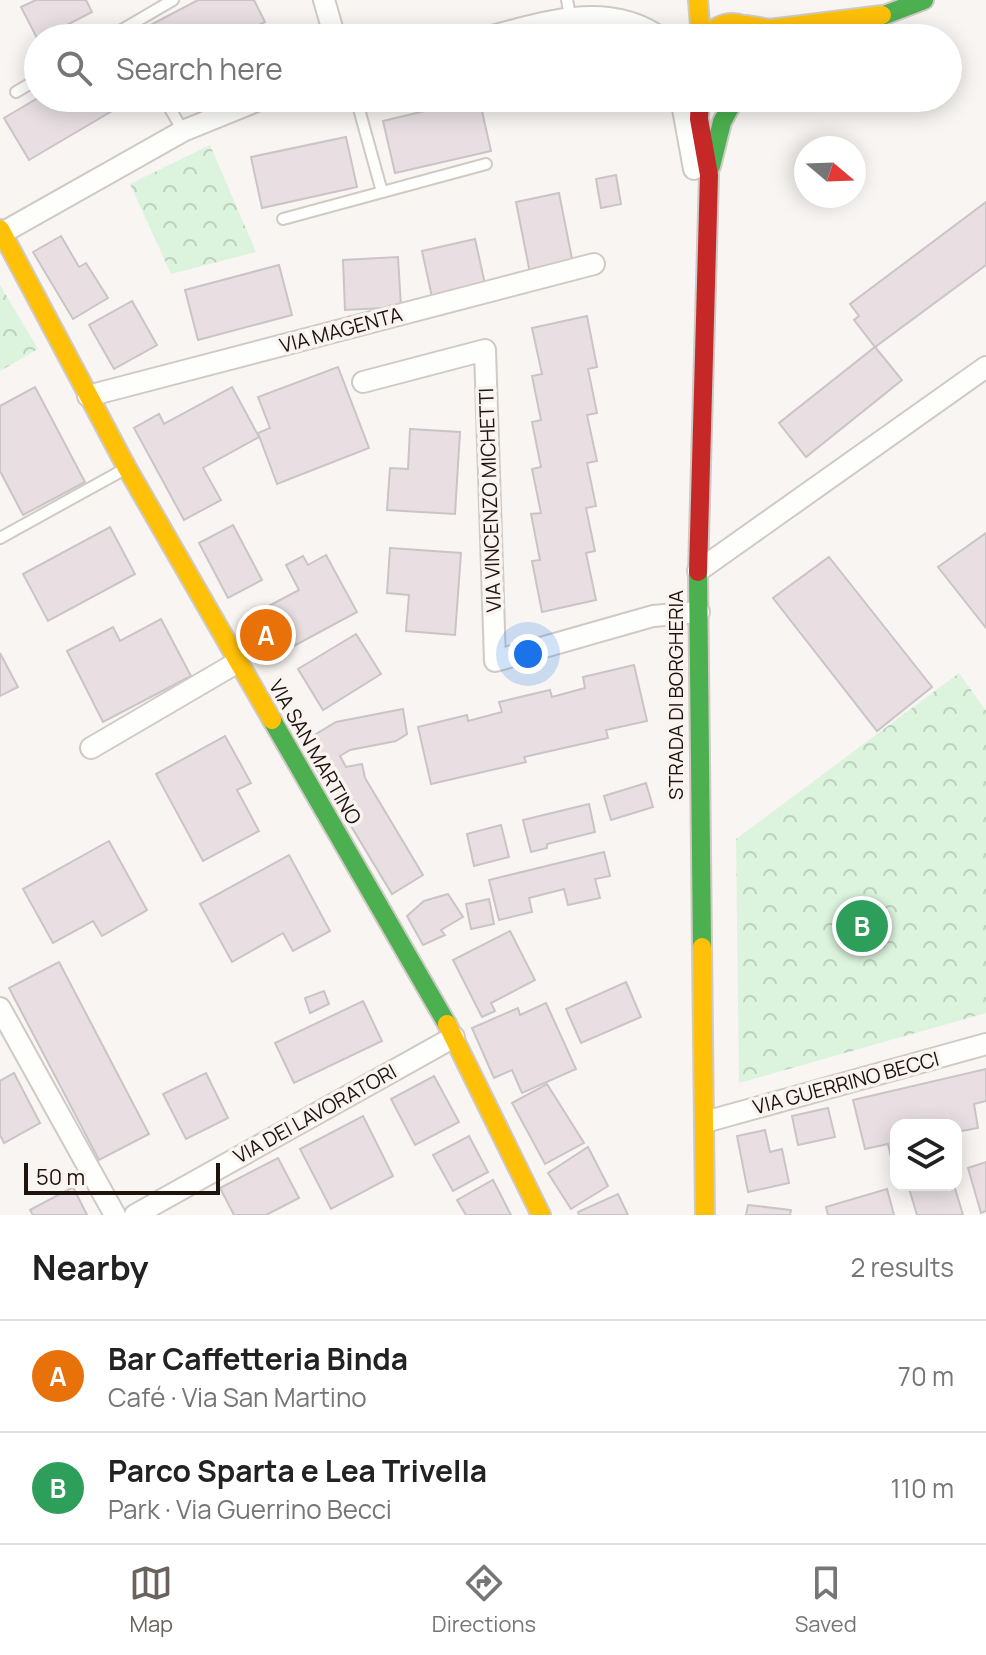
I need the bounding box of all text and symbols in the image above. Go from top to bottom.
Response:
search box [24,24,962,112]
icon: search [52,46,96,90]
text: Search here [116,48,283,89]
north arrow [794,136,866,208]
street label: VIA MAGENTA [277,300,405,359]
street label: VIA VINCENZO MICHETTI [472,387,507,613]
street label: STRADA DI BORGHERIA [662,590,689,800]
pin: A [240,605,292,665]
your location [508,634,548,674]
street label: VIA SAN MARTINO [263,674,368,829]
pin: B [836,896,888,956]
street label: VIA GUERRINO BECCI [750,1045,942,1120]
street label: VIA DEI LAVORATORI [228,1058,401,1170]
map controls [890,1119,962,1191]
button: layers [890,1119,962,1191]
scale bar [24,1159,220,1195]
text: 50 m [36,1162,85,1192]
text: Nearby [32,1244,148,1290]
text: 2 results [850,1249,954,1285]
text: Bar Caffetteria Binda [108,1338,408,1379]
text: A [49,1358,67,1394]
text: 70 m [898,1358,954,1394]
text: Café · Via San Martino [108,1379,367,1415]
text: Parco Sparta e Lea Trivella [108,1450,487,1491]
text: B [50,1470,66,1506]
text: 110 m [891,1470,954,1506]
text: Park · Via Guerrino Becci [108,1491,392,1527]
tab: Map [129,1561,173,1639]
tab: Directions [432,1561,536,1639]
tab: Saved [795,1561,857,1639]

